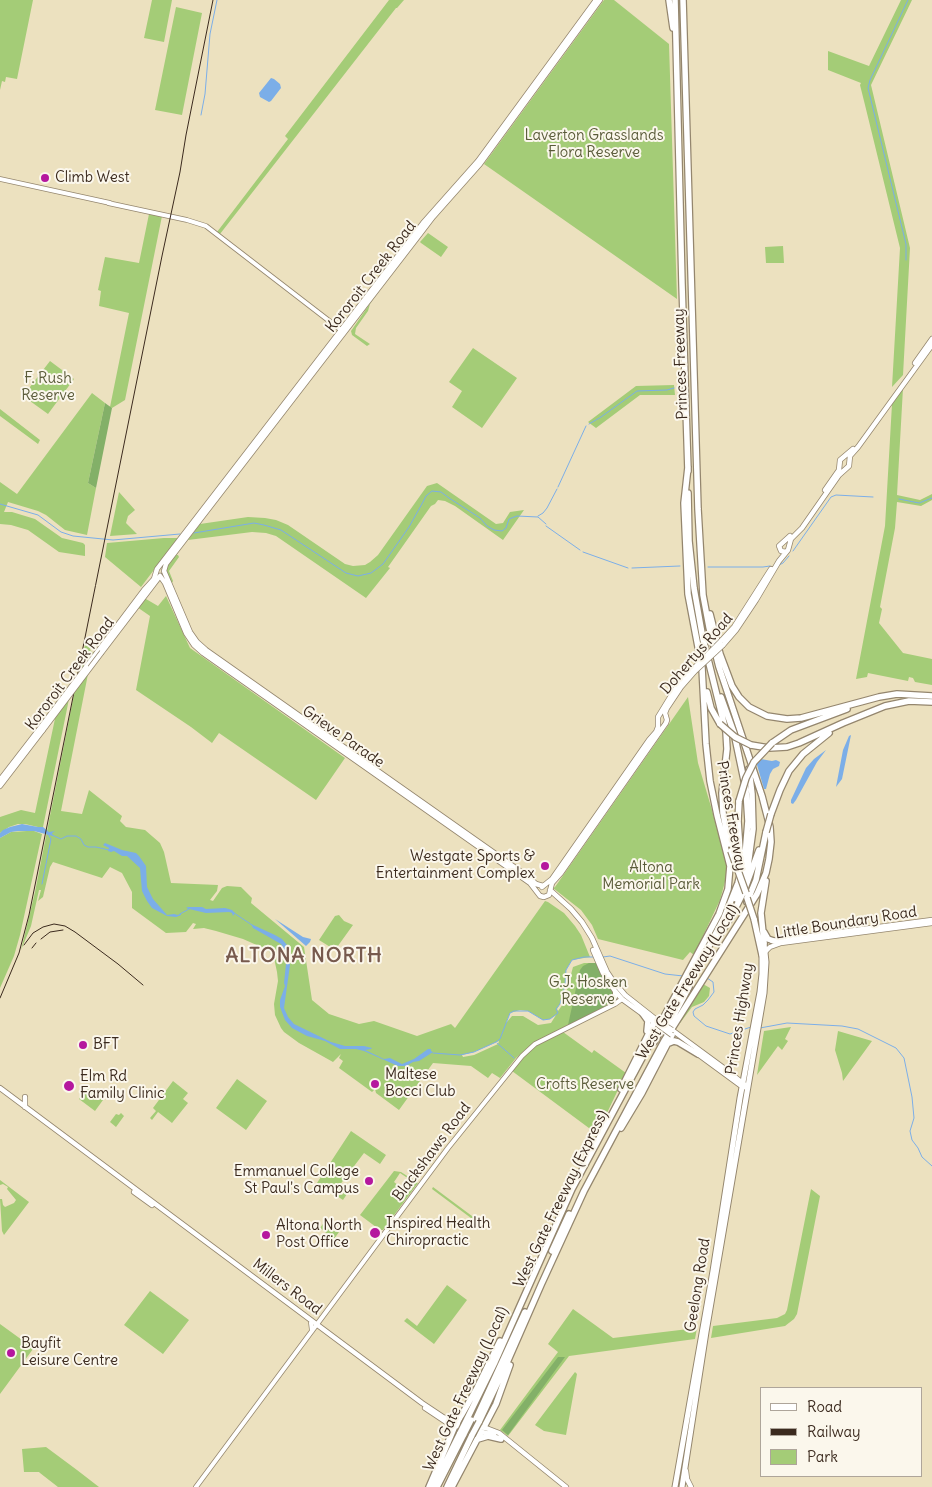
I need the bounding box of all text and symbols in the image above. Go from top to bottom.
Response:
park label: Laverton Grasslands Flora Reserve [524,127,664,162]
place label: Climb West [55,169,130,187]
marker: Climb West [39,172,51,184]
street label: Kororoit Creek Road [322,218,420,336]
street label: Princes Freeway [670,308,692,420]
park label: F. Rush Reserve [21,370,75,405]
street label: Dohertys Road [657,610,737,698]
street label: Kororoit Creek Road [22,614,118,734]
street label: Grieve Parade [299,702,387,772]
street label: Princes Freeway [712,760,750,872]
place label: Westgate Sports & Entertainment Complex [376,848,535,883]
park label: Altona Memorial Park [602,859,700,894]
marker: Westgate Sports & Entertainment Complex [539,860,551,872]
street label: West Gate Freeway (Local) [633,901,743,1063]
street label: Little Boundary Road [774,903,918,943]
district label: ALTONA NORTH [224,944,384,968]
street label: Princes Highway [722,962,758,1076]
park label: G.J. Hosken Reserve [549,974,627,1009]
place label: BFT [93,1036,119,1054]
marker: BFT [77,1039,89,1051]
place label: Maltese Bocci Club [385,1066,456,1101]
place label: Elm Rd Family Clinic [80,1068,165,1103]
park label: Crofts Reserve [536,1076,634,1094]
marker: Maltese Bocci Club [369,1078,381,1090]
marker: Elm Rd Family Clinic [62,1079,76,1093]
street label: Blackshaws Road [389,1099,475,1205]
street label: West Gate Freeway (Express) [510,1107,612,1291]
place label: Emmanuel College St Paul's Campus [234,1163,359,1198]
marker: Emmanuel College St Paul's Campus [363,1175,375,1187]
place label: Inspired Health Chiropractic [386,1215,490,1250]
place label: Altona North Post Office [276,1217,362,1252]
marker: Inspired Health Chiropractic [368,1226,382,1240]
marker: Altona North Post Office [260,1229,272,1241]
street label: Geelong Road [682,1237,714,1333]
street label: Millers Road [249,1255,325,1319]
street label: West Gate Freeway (Local) [420,1304,512,1474]
place label: Bayfit Leisure Centre [21,1335,118,1370]
marker: Bayfit Leisure Centre [5,1347,17,1359]
legend [760,1387,922,1477]
text: Road [807,1397,842,1416]
text: Railway [807,1422,861,1441]
text: Park [807,1447,838,1466]

